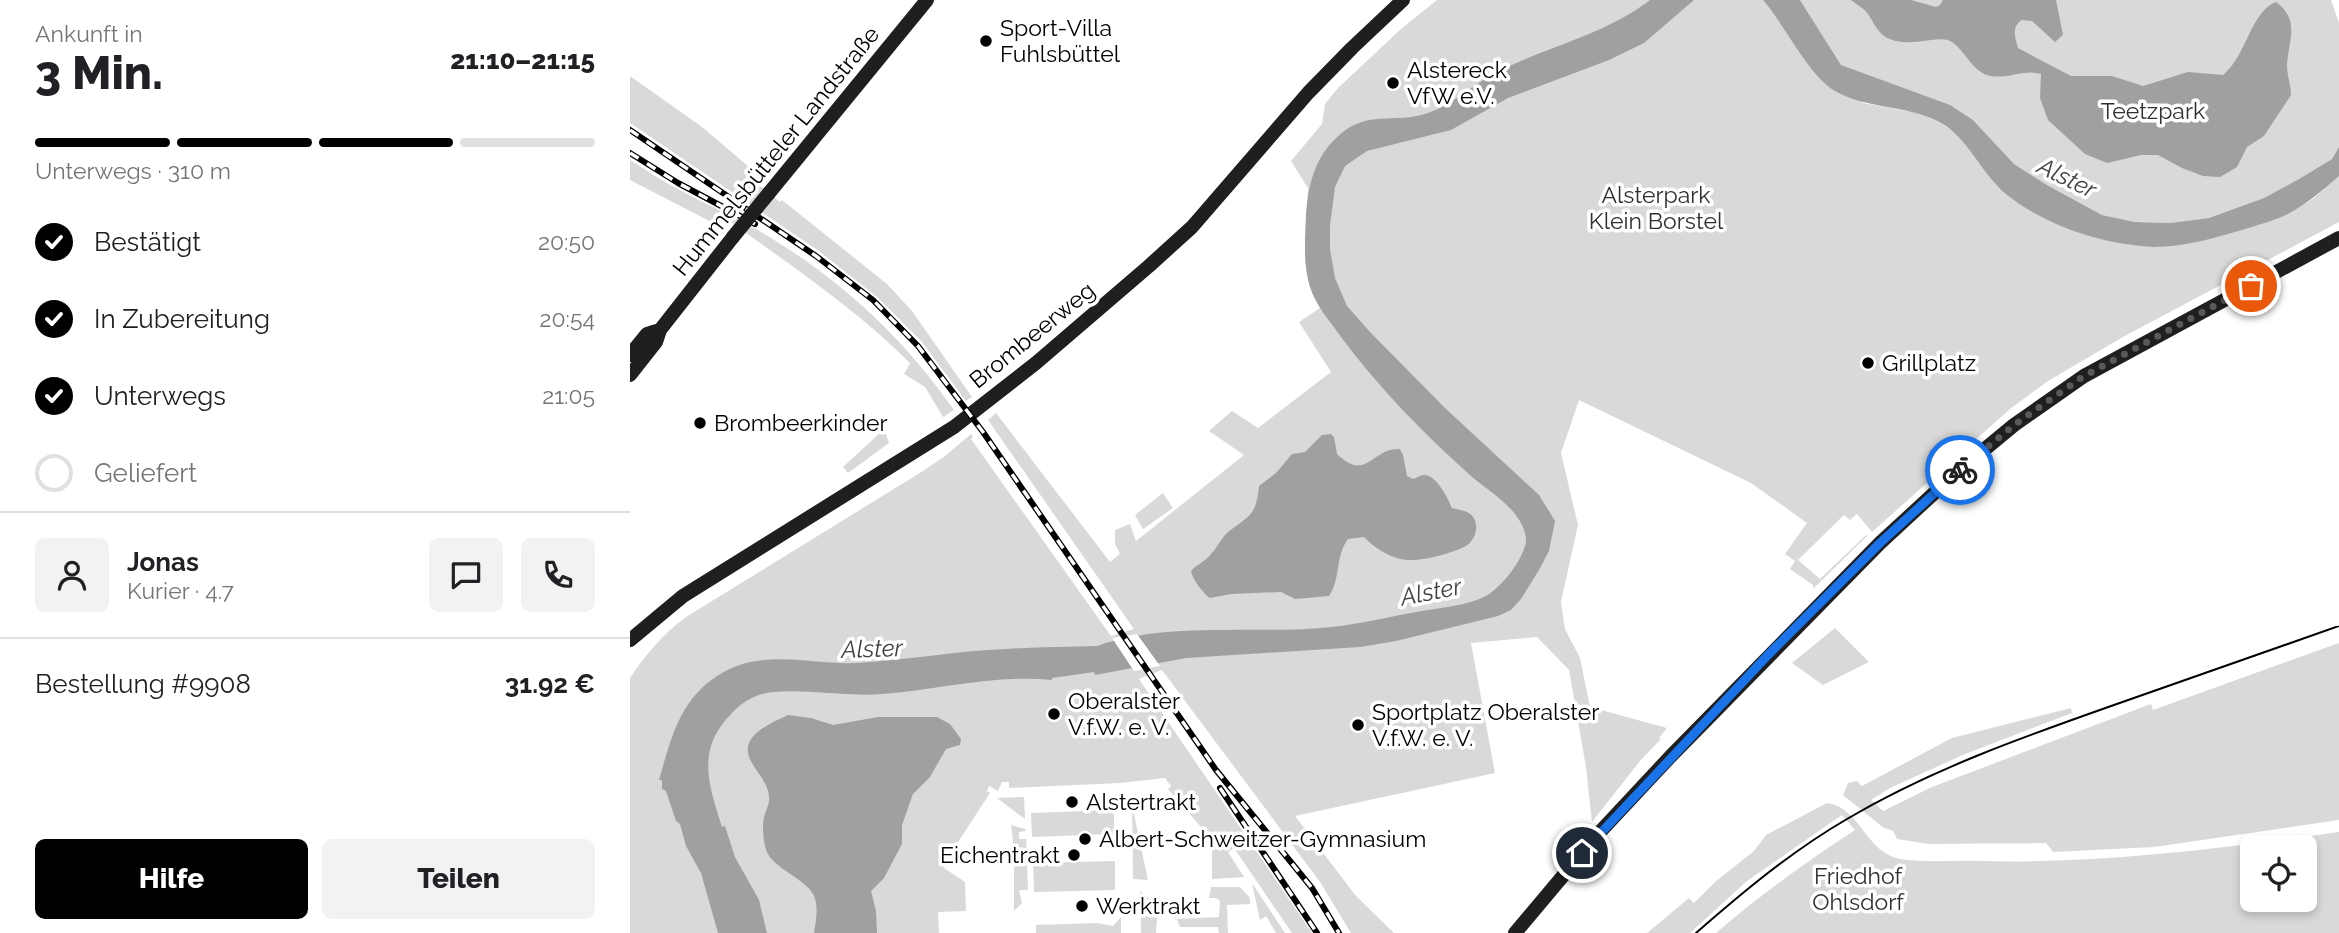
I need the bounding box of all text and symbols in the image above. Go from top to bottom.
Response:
place label: Sport-Villa Fuhlsbüttel [1000,14,1121,67]
text: Ankunft in [35,20,143,47]
street label: Hummelsbütteler Landstraße [667,21,885,281]
marker: Sport-Villa Fuhlsbüttel [978,33,994,49]
text: 21:10–21:15 [450,45,595,75]
text: 3 Min. [35,46,163,100]
place label: Alstereck VfW e.V. [1407,56,1507,109]
marker: Alstereck VfW e.V. [1385,75,1401,91]
park label: Teetzpark [2101,97,2205,124]
water label: Alster [2031,150,2102,204]
text: Unterwegs · 310 m [35,157,231,184]
park label: Alsterpark Klein Borstel [1589,181,1724,234]
icon: check [35,223,73,261]
text: Bestätigt [94,227,201,257]
text: 20:50 [538,228,595,255]
pin [2221,256,2281,316]
icon: bag [2232,267,2270,305]
street label: Brombeerweg [964,276,1100,393]
icon: check [35,300,73,338]
text: In Zubereitung [94,304,270,334]
text: 20:54 [540,305,595,332]
place label: Grillplatz [1882,349,1976,376]
marker: Grillplatz [1860,355,1876,371]
icon: check [35,377,73,415]
text: Unterwegs [94,381,226,411]
text: 21:05 [542,382,595,409]
place label: Brombeerkinder [714,409,888,436]
marker: Brombeerkinder [692,415,708,431]
courier [1925,435,1995,505]
icon: bike [1941,451,1979,489]
text: Geliefert [94,458,197,488]
button: person [35,538,109,612]
button: chat [429,538,503,612]
button: phone [521,538,595,612]
text: Jonas [127,547,199,577]
water label: Alster [1396,571,1465,612]
text: Kurier · 4.7 [127,577,234,604]
water label: Alster [839,633,904,664]
text: Bestellung #9908 [35,669,251,699]
text: 31.92 € [505,669,595,699]
place label: Oberalster V.f.W. e. V. [1068,687,1180,740]
place label: Sportplatz Oberalster V.f.W. e. V. [1372,698,1599,751]
marker: Oberalster V.f.W. e. V. [1046,706,1062,722]
marker: Sportplatz Oberalster V.f.W. e. V. [1350,717,1366,733]
place label: Alstertrakt [1086,788,1196,815]
marker: Alstertrakt [1064,794,1080,810]
pin [1552,823,1612,883]
place label: Albert-Schweitzer-Gymnasium [1099,825,1426,852]
marker: Albert-Schweitzer-Gymnasium [1077,831,1093,847]
icon: home [1563,834,1601,872]
map controls [2240,835,2317,912]
button: locate [2240,835,2317,912]
button: Hilfe [35,839,308,919]
button: Teilen [322,839,595,919]
place label: Eichentrakt [940,841,1060,868]
marker: Eichentrakt [1066,847,1082,863]
park label: Friedhof Ohlsdorf [1812,862,1905,915]
place label: Werktrakt [1096,892,1201,919]
marker: Werktrakt [1074,898,1090,914]

